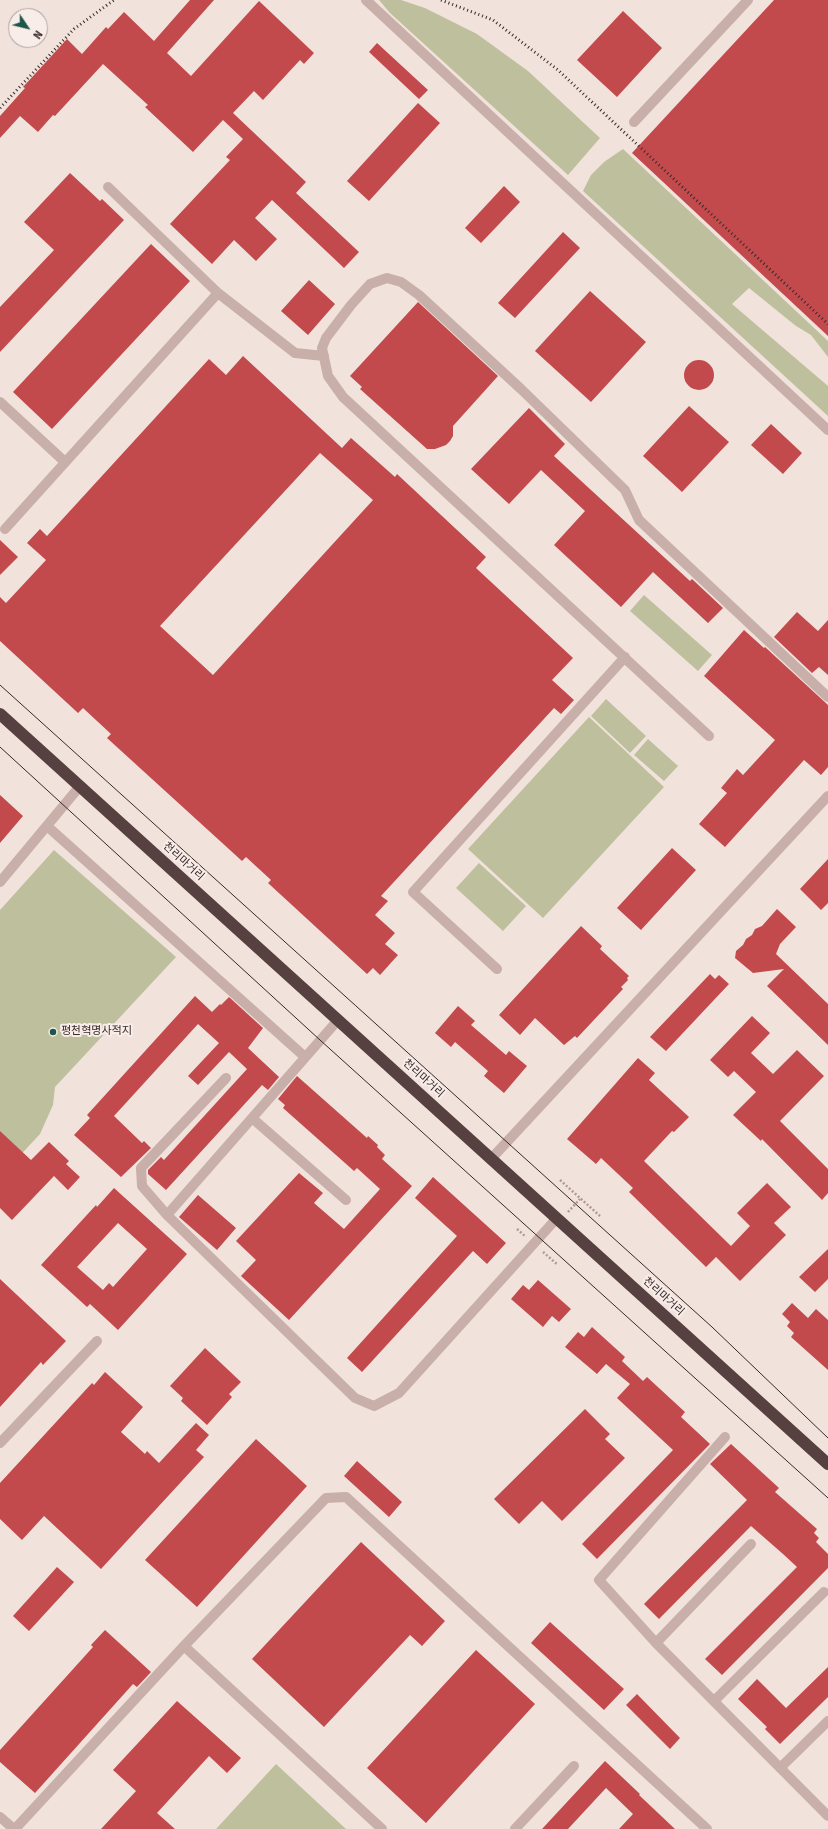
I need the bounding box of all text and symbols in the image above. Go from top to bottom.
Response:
north arrow [8,8,48,48]
text: N [29,27,46,42]
street label: 천리마거리 [160,840,206,884]
place label: 평천혁명사적지 [61,1025,132,1039]
marker: 평천혁명사적지 [48,1027,58,1037]
street label: 천리마거리 [400,1057,446,1101]
street label: 천리마거리 [640,1275,686,1319]

